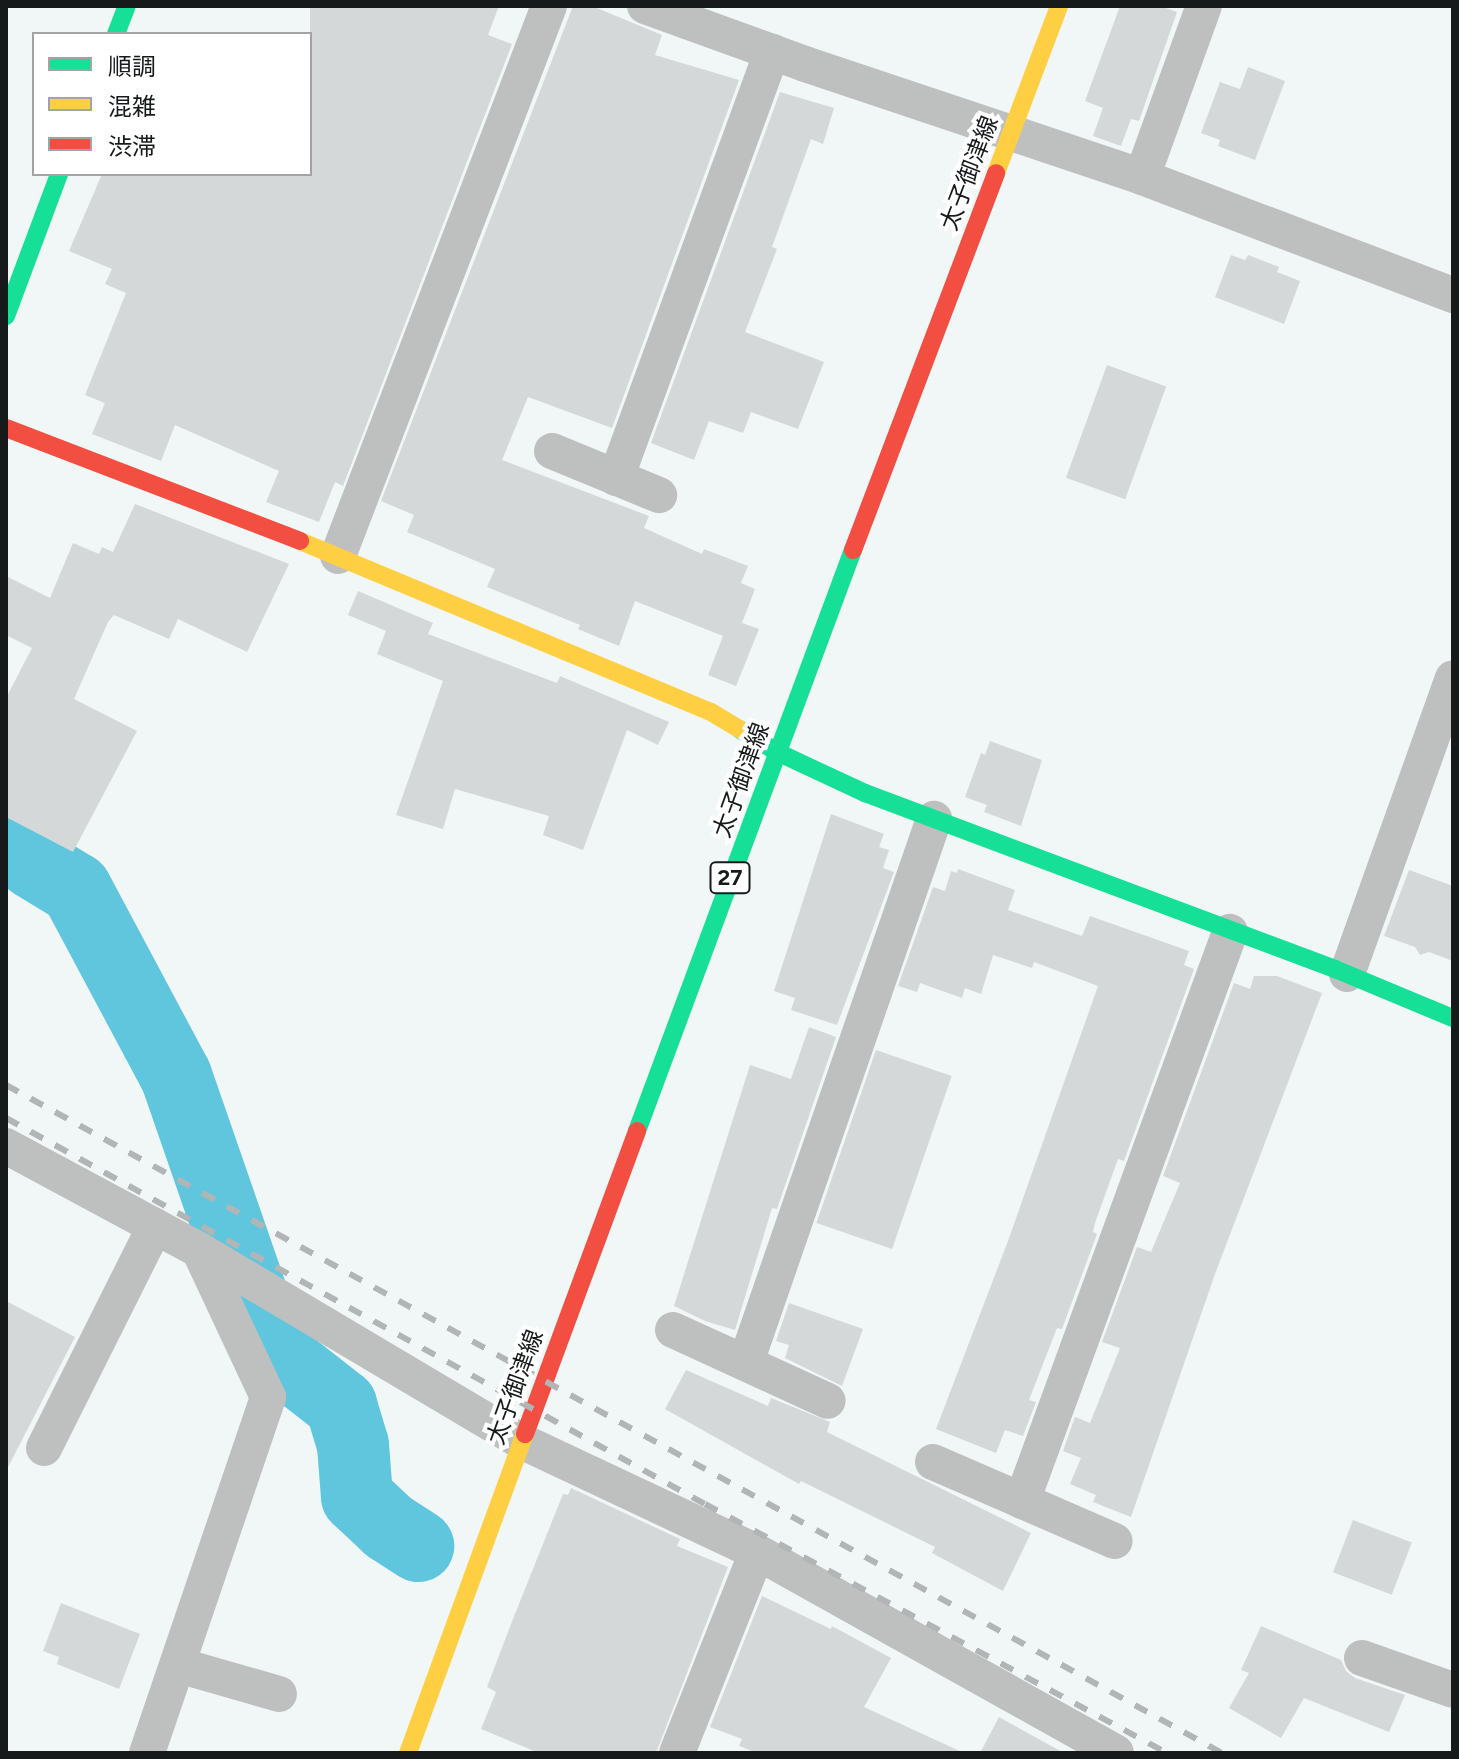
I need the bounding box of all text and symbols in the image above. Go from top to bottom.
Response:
legend [32,32,312,176]
text: 順調 [108,52,156,81]
text: 混雑 [108,92,156,121]
street label: 太子御津線 [934,112,1004,234]
text: 渋滞 [108,132,156,161]
street label: 太子御津線 [707,719,775,841]
road number: 27 [708,860,752,896]
street label: 太子御津線 [481,1326,549,1448]

